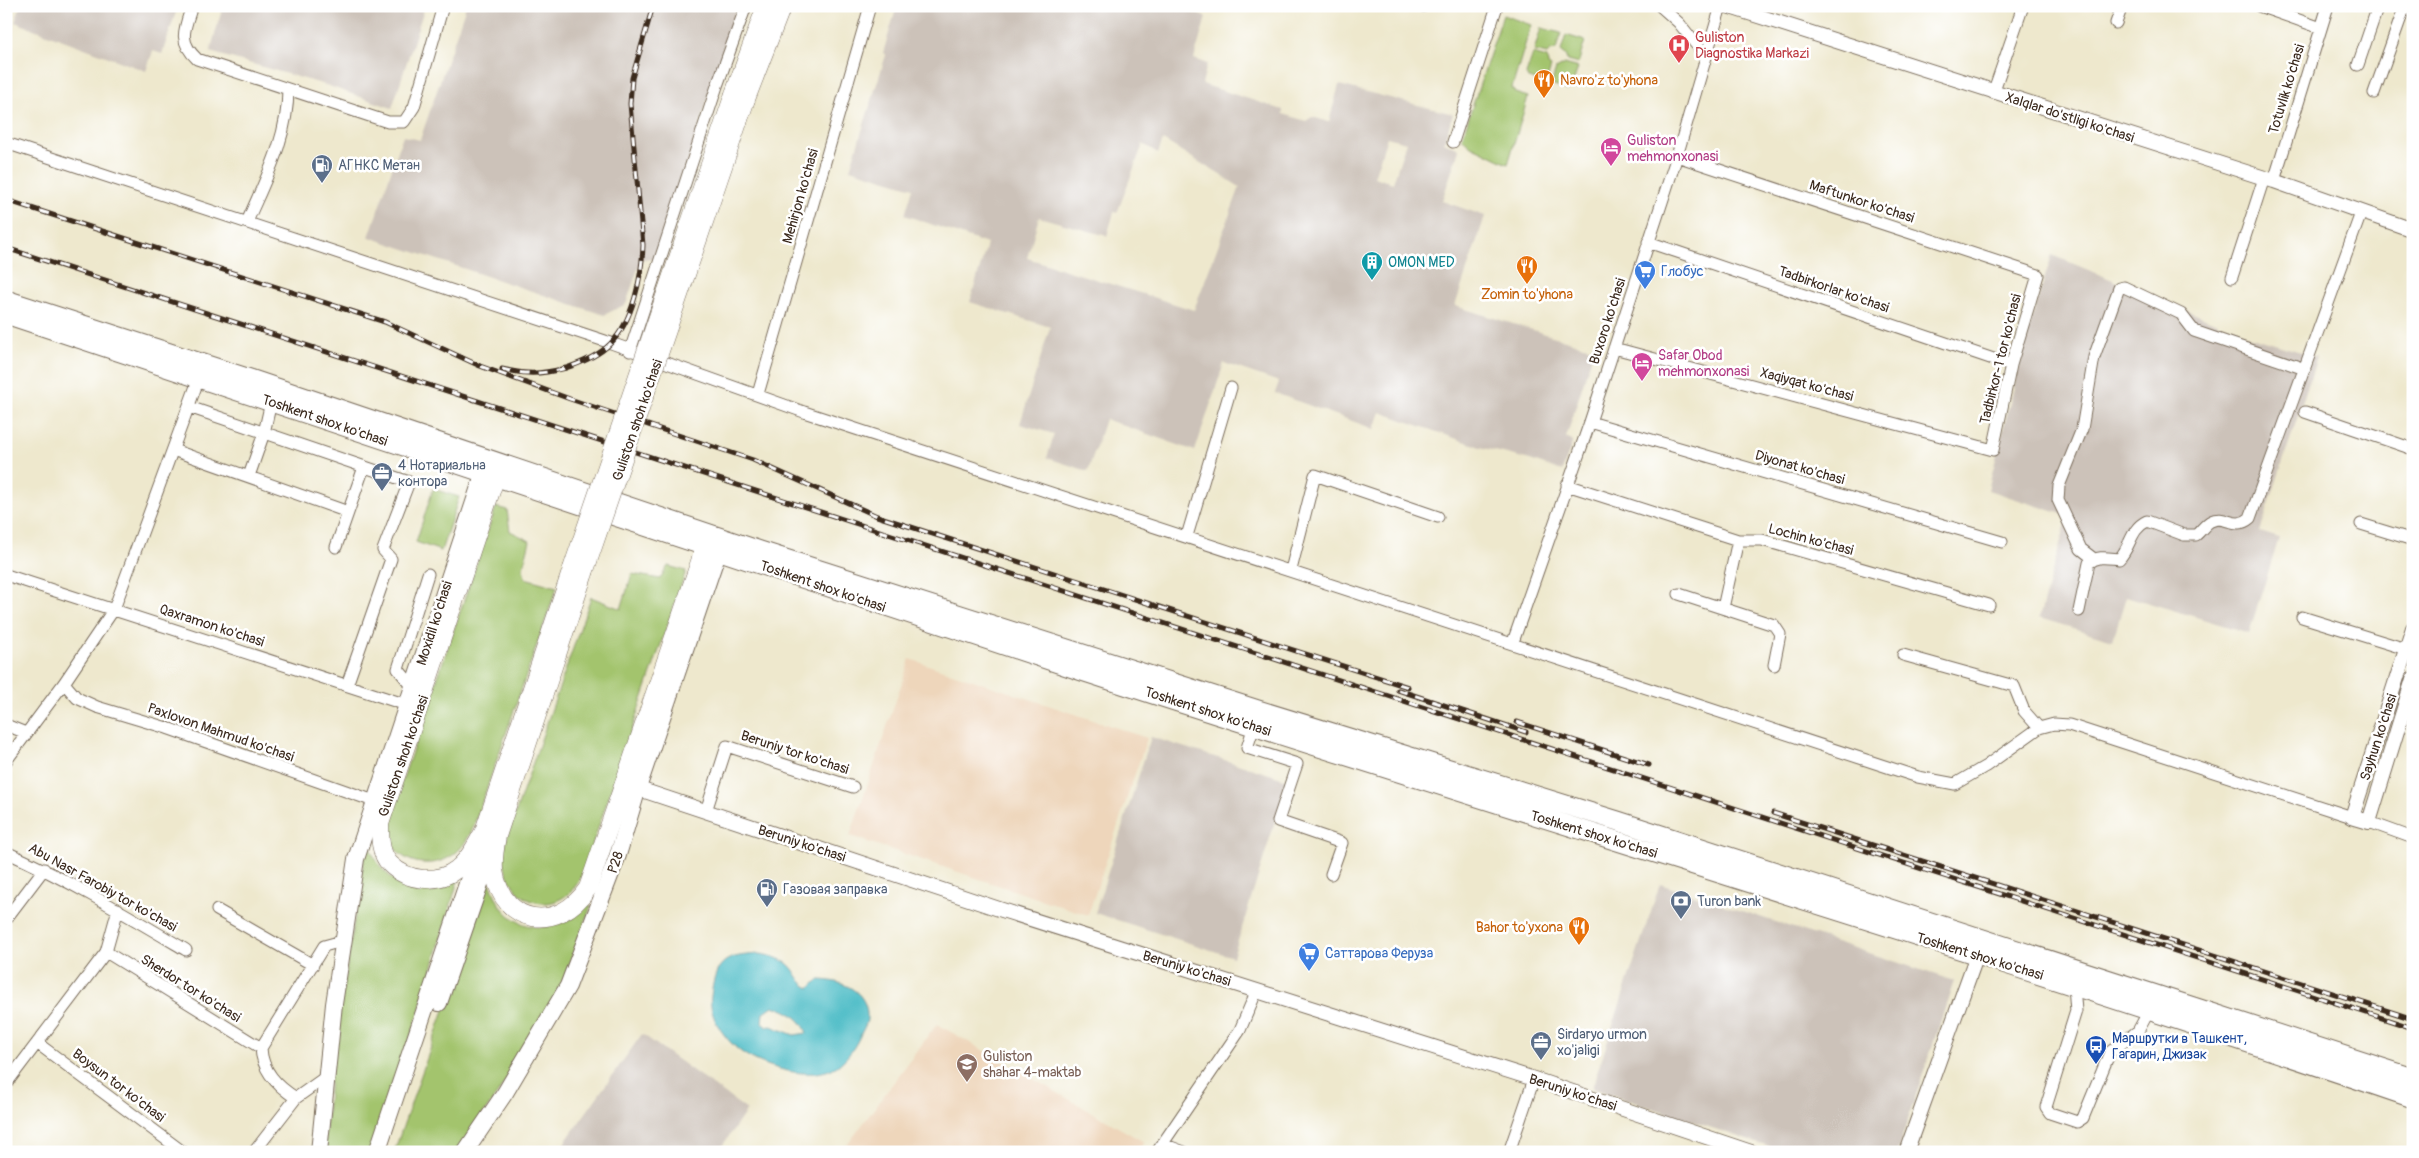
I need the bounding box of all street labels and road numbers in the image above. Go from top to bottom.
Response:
street label: Totuvlik ko'chasi [2265,42,2308,136]
street label: Xalqlar do'stligi ko'chasi [2003,89,2137,146]
street label: Mehirjon ko'chasi [779,146,822,245]
street label: Maftunkor ko'chasi [1807,176,1917,227]
street label: Tadbirkorlar ko'chasi [1776,263,1892,317]
street label: Buxoro ko'chasi [1586,275,1630,366]
street label: Tadbirkor-1 tor ko'chasi [1976,292,2025,426]
street label: Guliston shoh ko'chasi [609,357,666,483]
street label: Xaqiyqat ko'chasi [1758,364,1856,405]
street label: Toshkent shox ko'chasi [260,391,390,450]
street label: Diyonat ko'chasi [1753,447,1847,489]
street label: Lochin ko'chasi [1766,520,1856,559]
street label: Toshkent shox ko'chasi [758,557,888,616]
street label: Moxidil ko'chasi [413,578,456,668]
street label: Qaxramon ko'chasi [157,600,267,651]
street label: Toshkent shox ko'chasi [1143,683,1274,740]
street label: Sayhun ko'chasi [2356,691,2401,783]
street label: Guliston shoh ko'chasi [375,693,432,819]
street label: Paxlovon Mahmud ko'chasi [145,699,297,766]
street label: Beruniy tor ko'chasi [739,727,851,778]
street label: Toshkent shox ko'chasi [1528,807,1660,862]
street label: Beruniy ko'chasi [756,821,848,866]
street label: Abu Nasr Farobiy tor ko'chasi [25,839,180,936]
street label: Р28 [604,849,627,875]
street label: Toshkent shox ko'chasi [1914,929,2046,984]
street label: Beruniy ko'chasi [1141,947,1234,990]
street label: Sherdor tor ko'chasi [138,951,244,1026]
street label: Boysun tor ko'chasi [69,1045,169,1126]
street label: Beruniy ko'chasi [1527,1070,1619,1115]

